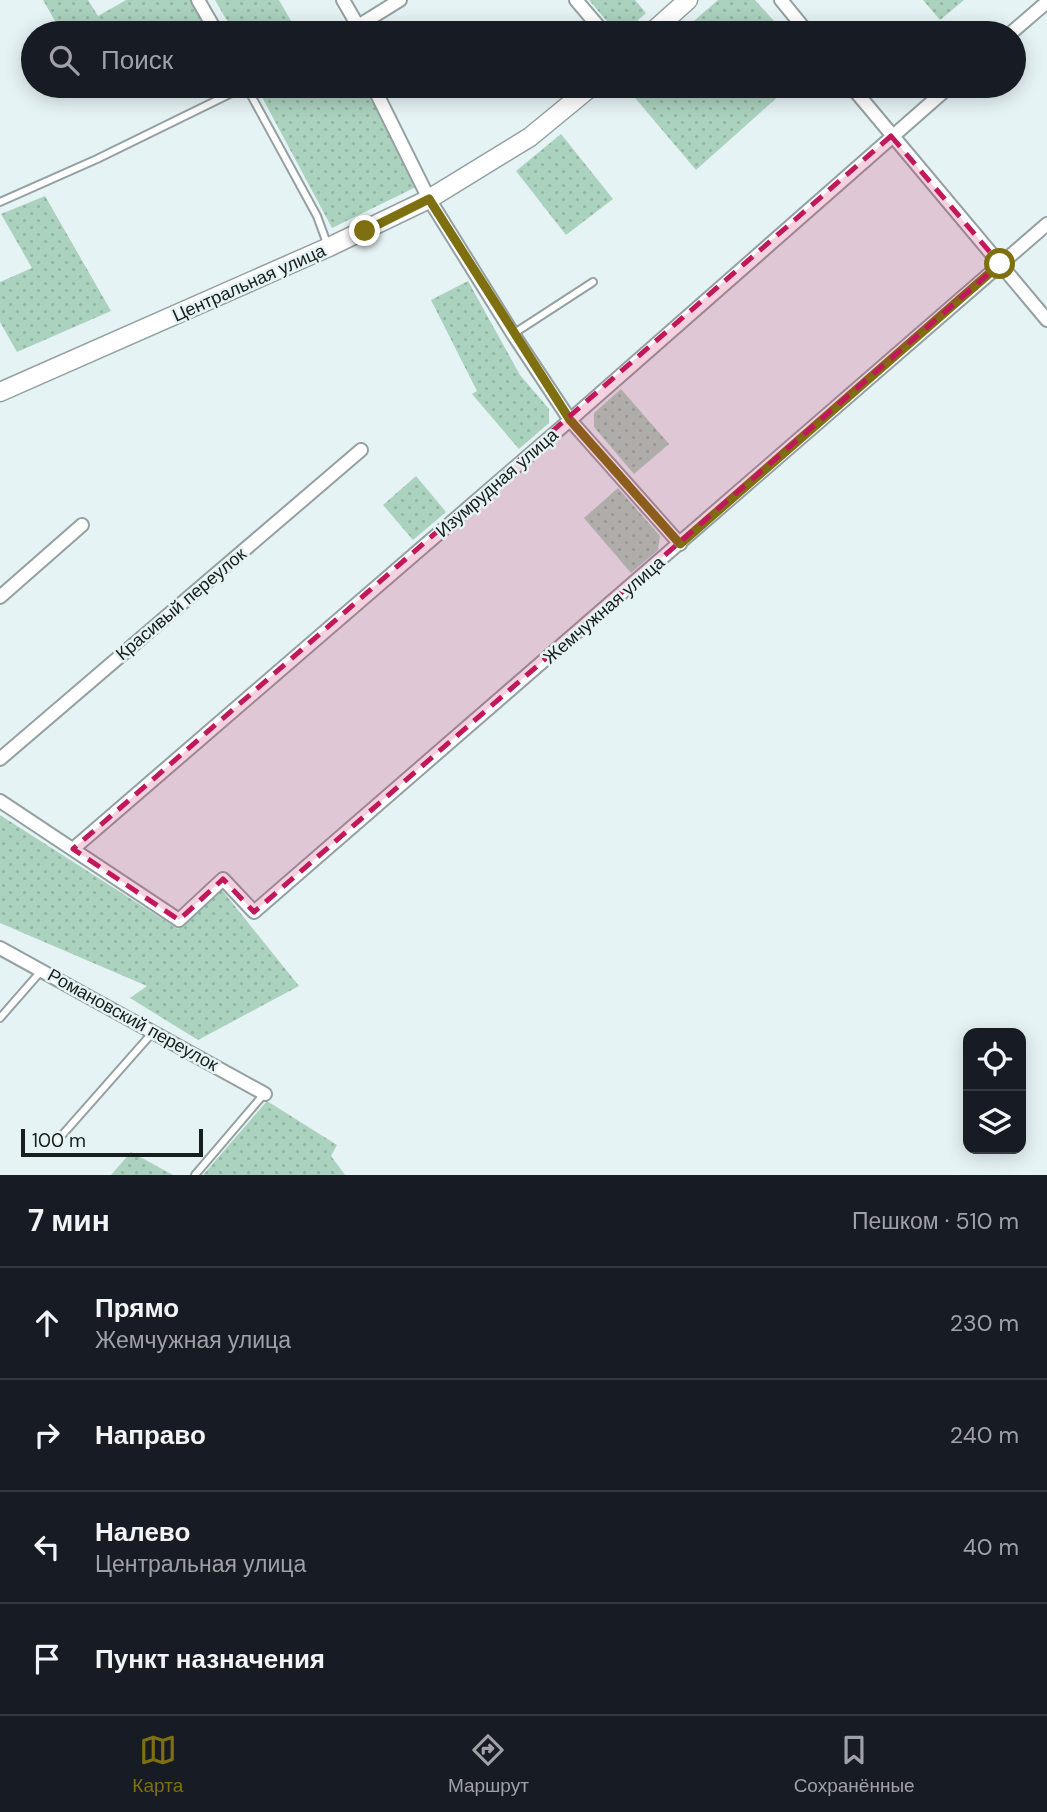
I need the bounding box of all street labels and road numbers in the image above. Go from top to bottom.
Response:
street label: Центральная улица [169,238,330,328]
street label: Изумрудная улица [431,423,564,543]
street label: Красивый переулок [111,542,251,666]
street label: Жемчужная улица [538,550,670,669]
street label: Романовский переулок [43,963,223,1077]

